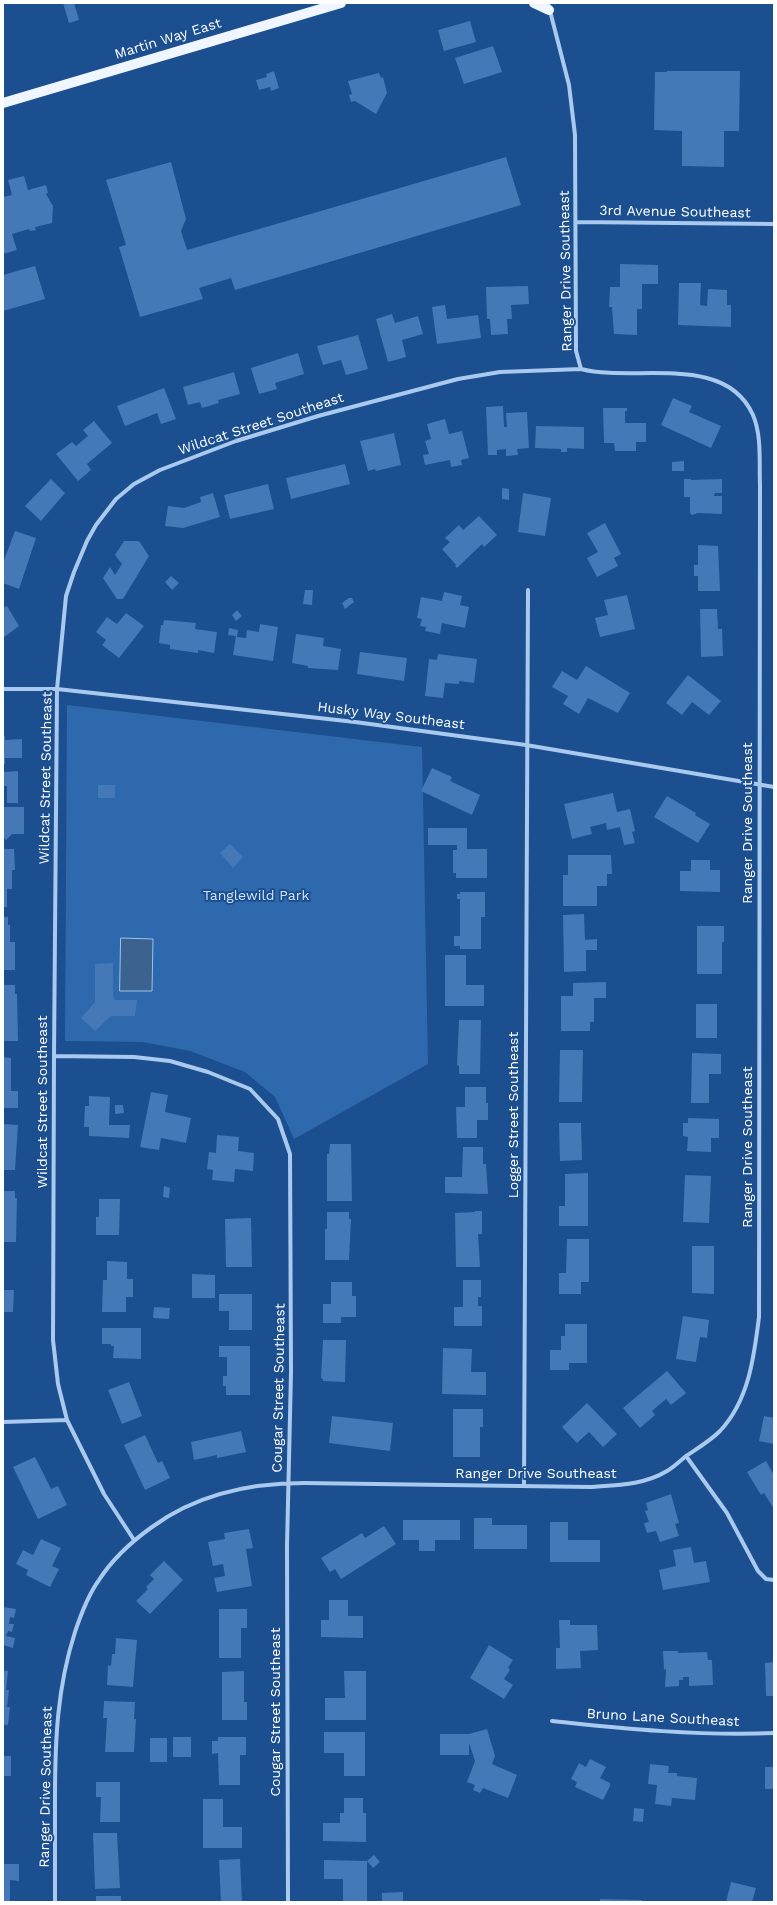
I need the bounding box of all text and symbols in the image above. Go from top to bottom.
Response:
street label: Martin Way East [113,15,223,63]
street label: Ranger Drive Southeast [556,190,576,352]
street label: 3rd Avenue Southeast [599,202,751,222]
street label: Wildcat Street Southeast [176,389,346,459]
street label: Wildcat Street Southeast [36,691,56,865]
street label: Husky Way Southeast [316,699,466,733]
street label: Ranger Drive Southeast [740,742,756,904]
park label: Tanglewild Park [203,888,309,904]
street label: Wildcat Street Southeast [35,1015,51,1189]
street label: Logger Street Southeast [506,1032,522,1198]
street label: Ranger Drive Southeast [740,1066,756,1228]
street label: Cougar Street Southeast [269,1303,289,1473]
street label: Ranger Drive Southeast [455,1466,617,1482]
street label: Cougar Street Southeast [268,1627,284,1797]
street label: Ranger Drive Southeast [36,1706,56,1868]
street label: Bruno Lane Southeast [586,1706,740,1730]

